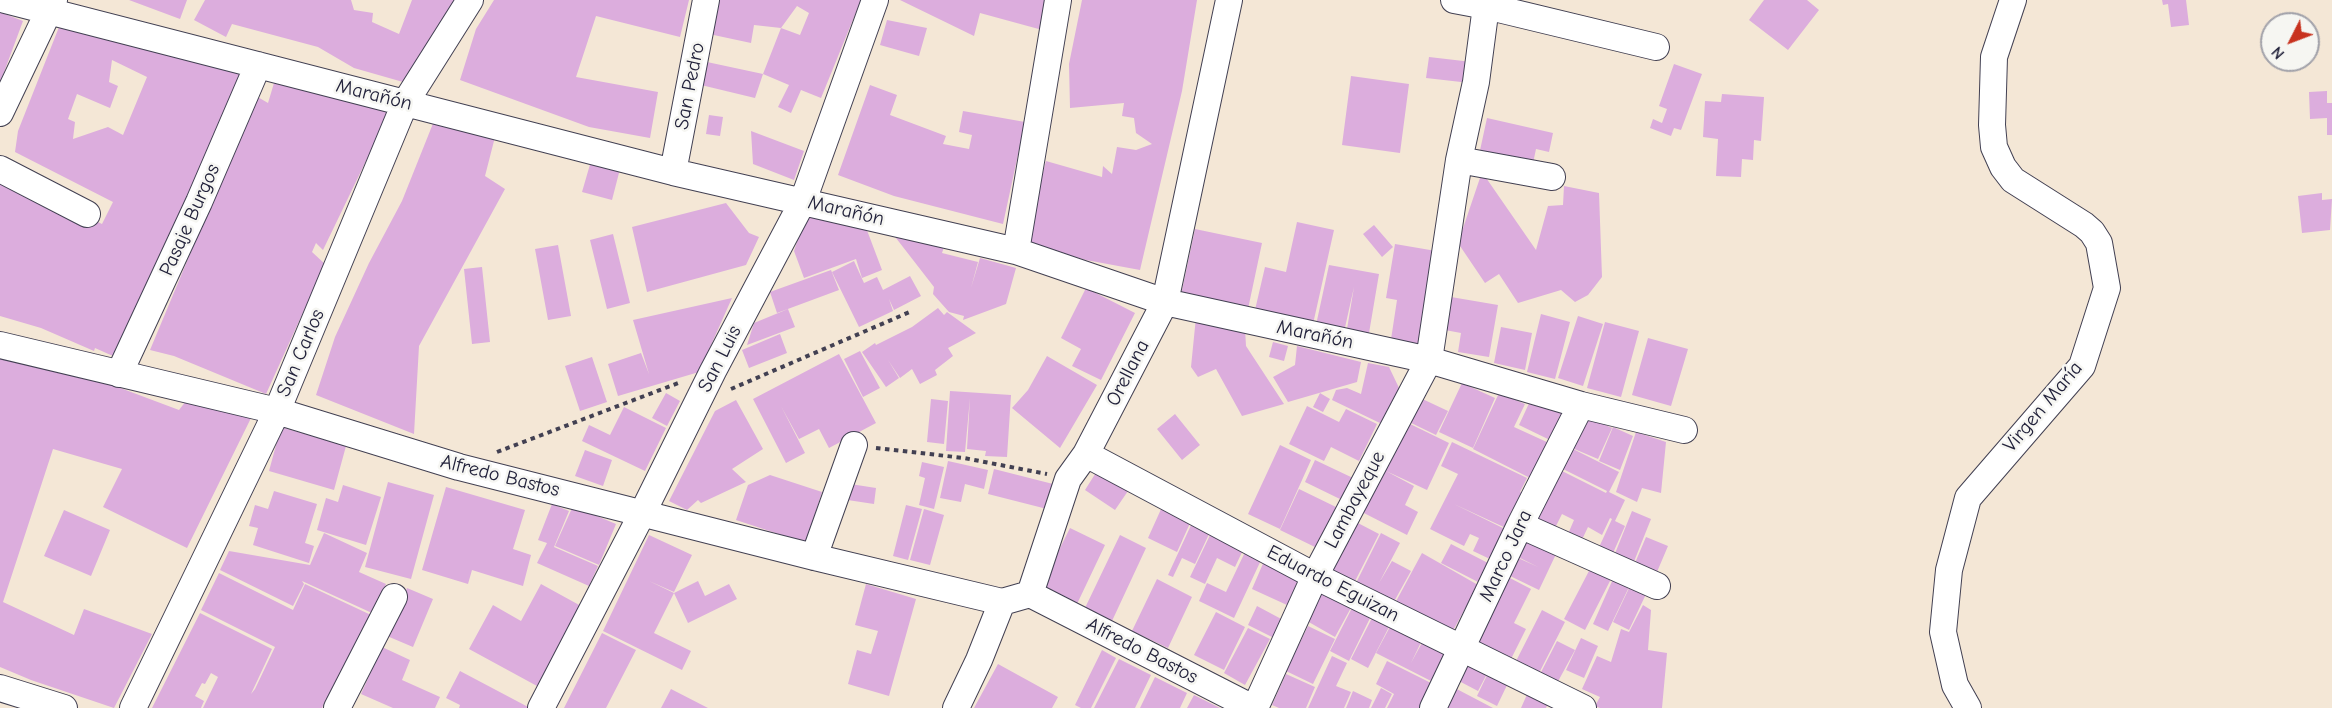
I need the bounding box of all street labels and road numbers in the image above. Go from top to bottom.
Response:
street label: San Pedro [670,40,710,132]
street label: Marañón [333,74,415,116]
street label: Pasaje Burgos [155,160,225,280]
street label: Marañón [805,191,887,231]
street label: San Carlos [272,306,330,400]
street label: Marañón [1275,315,1355,355]
street label: San Luis [693,322,747,396]
street label: Orellana [1101,336,1155,410]
street label: Virgen María [1998,357,2088,457]
street label: Lambayeque [1319,447,1391,553]
street label: Alfredo Bastos [438,450,562,502]
street label: Marco Jara [1474,506,1538,606]
street label: Eduardo Eguizan [1263,540,1403,628]
street label: Alfredo Bastos [1082,613,1202,689]

